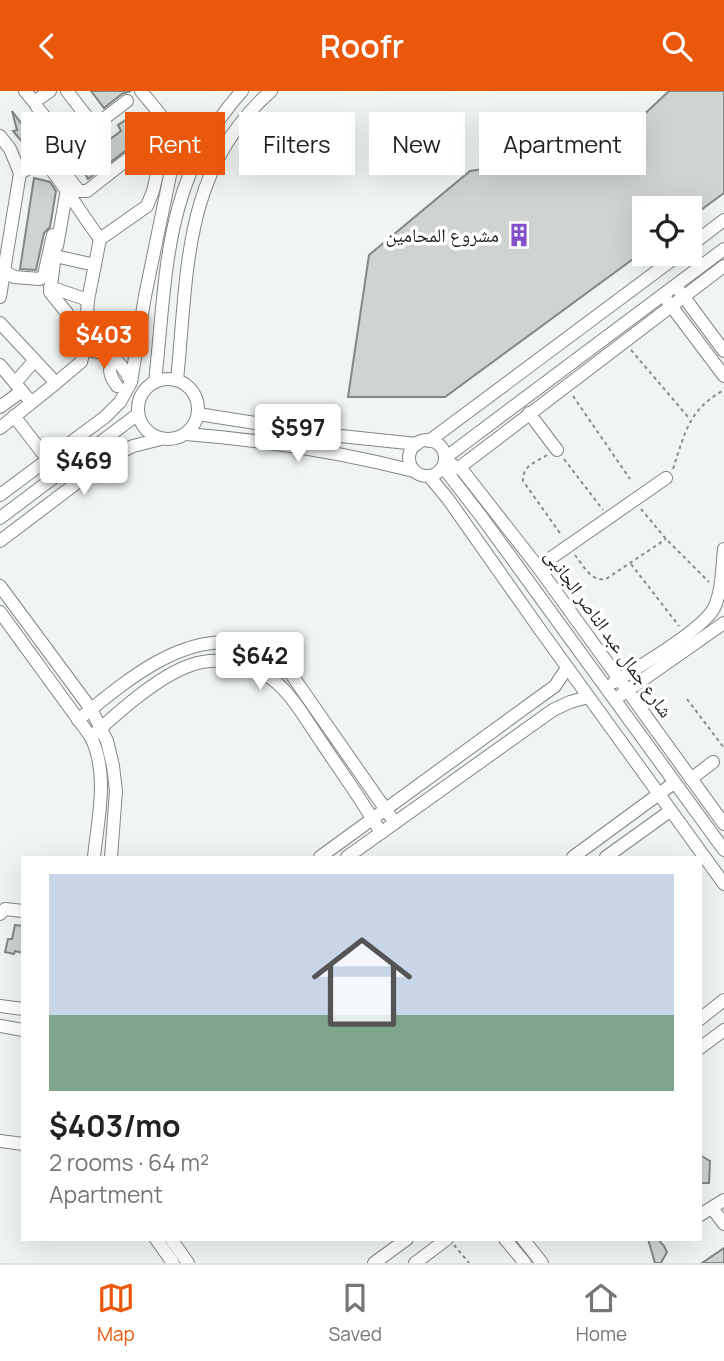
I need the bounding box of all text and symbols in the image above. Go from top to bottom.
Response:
text: Roofr [320,24,404,68]
icon: back [28,27,66,65]
icon: search [658,27,696,65]
chip: Buy [21,112,111,175]
chip: Rent [125,112,225,175]
chip: Filters [239,112,355,175]
chip: New [369,112,465,175]
chip: Apartment [479,112,646,175]
map controls [632,196,702,266]
button: locate [632,196,702,266]
building icon: مشروع المحامين [505,221,533,249]
place label: مشروع المحامين [385,222,499,248]
pin: $403 [63,311,145,371]
text: $403 [76,318,132,350]
pin: $597 [257,405,339,464]
text: $597 [271,411,325,443]
pin: $469 [43,437,125,497]
text: $469 [56,444,112,476]
street label: شارع جمال عبد الناصر الجانبى [539,543,679,723]
pin: $642 [219,633,301,692]
text: $642 [232,639,288,671]
icon: home [299,919,425,1045]
text: $403/mo [49,1105,181,1146]
text: 2 rooms · 64 m² [49,1146,209,1178]
text: Apartment [49,1178,163,1210]
tab: Map [97,1279,135,1347]
tab: Saved [329,1279,382,1347]
tab: Home [576,1279,627,1347]

